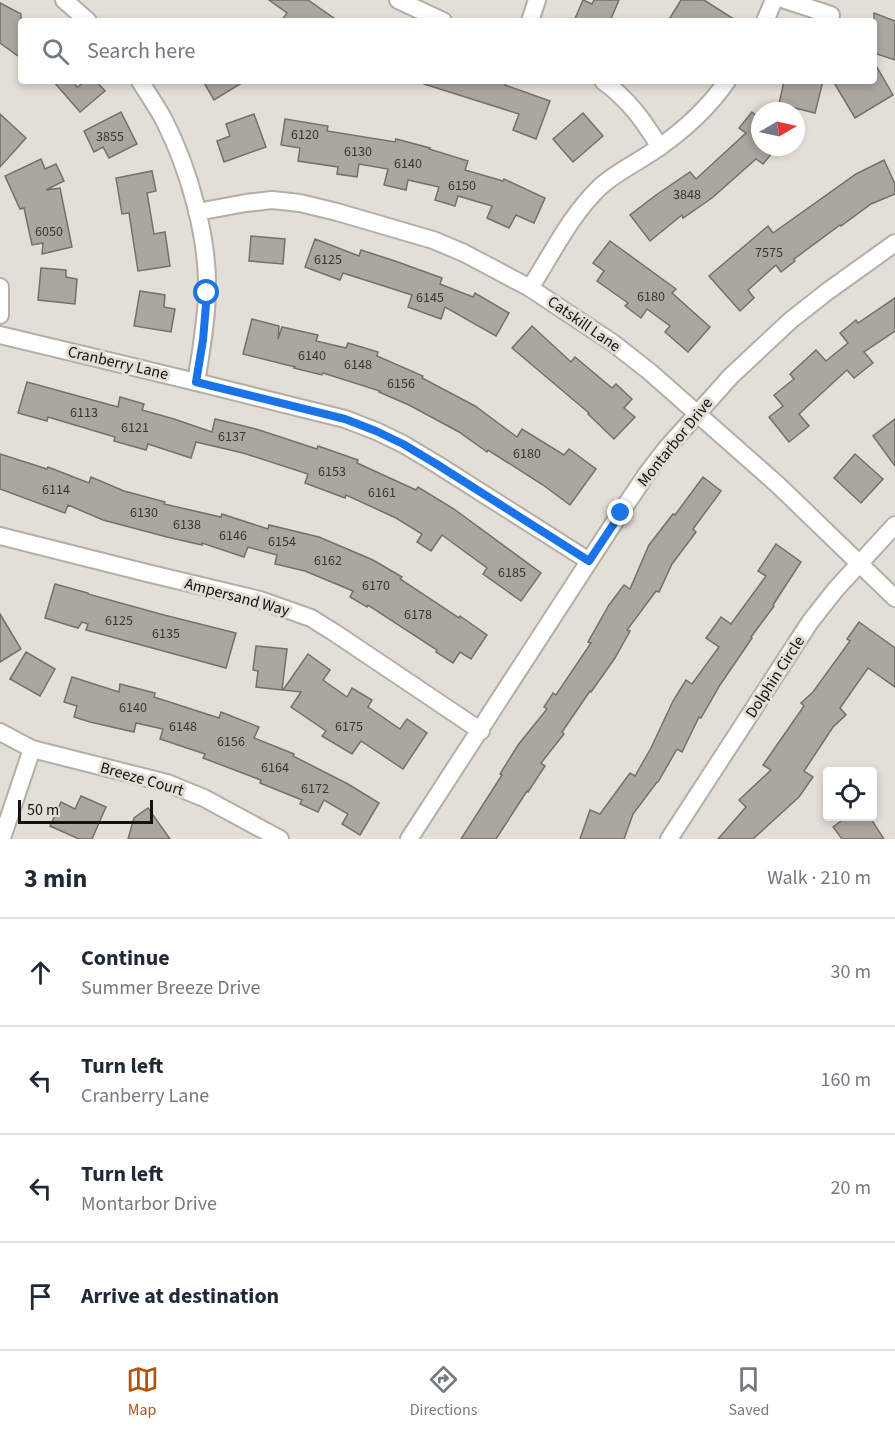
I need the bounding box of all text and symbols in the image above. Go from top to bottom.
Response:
search box [18,18,877,84]
icon: search [39,35,72,68]
text: Search here [87,35,195,67]
north arrow [751,102,805,156]
house number: 6120 [291,125,319,145]
house number: 3855 [96,127,124,147]
house number: 6130 [344,142,372,162]
house number: 6140 [394,154,422,174]
house number: 6150 [448,176,476,196]
house number: 3848 [673,185,701,205]
house number: 6050 [35,222,63,242]
house number: 7575 [755,243,783,263]
house number: 6125 [314,250,342,270]
route start [193,279,219,305]
house number: 6180 [637,287,665,307]
house number: 6145 [416,288,444,308]
street label: Catskill Lane [543,291,625,357]
street label: Cranberry Lane [66,341,171,385]
house number: 6140 [298,346,326,366]
house number: 6148 [344,355,372,375]
house number: 6156 [387,374,415,394]
street label: Montarbor Drive [632,393,718,491]
house number: 6113 [70,403,98,423]
house number: 6121 [121,418,149,438]
house number: 6137 [218,427,246,447]
house number: 6180 [513,444,541,464]
house number: 6153 [318,462,346,482]
house number: 6114 [42,480,70,500]
house number: 6161 [368,483,396,503]
route end [607,499,633,525]
house number: 6130 [130,503,158,523]
house number: 6138 [173,515,201,535]
house number: 6146 [219,526,247,546]
house number: 6154 [268,532,296,552]
house number: 6162 [314,551,342,571]
house number: 6185 [498,563,526,583]
street label: Ampersand Way [182,572,292,622]
house number: 6170 [362,576,390,596]
house number: 6178 [404,605,432,625]
house number: 6125 [105,611,133,631]
house number: 6135 [152,624,180,644]
street label: Dolphin Circle [740,632,810,722]
house number: 6140 [119,698,147,718]
house number: 6148 [169,717,197,737]
house number: 6175 [335,717,363,737]
house number: 6156 [217,732,245,752]
street label: Breeze Court [98,757,187,802]
house number: 6164 [261,758,289,778]
map controls [823,767,877,821]
button: locate [823,767,877,821]
house number: 6172 [301,779,329,799]
scale bar [18,797,153,824]
text: 50 m [27,799,59,821]
text: 3 min [24,860,87,897]
text: Walk · 210 m [767,864,871,892]
text: Continue [81,942,170,974]
icon: ahead [24,956,57,989]
text: 30 m [831,958,871,986]
text: Summer Breeze Drive [81,974,261,1002]
text: Turn left [81,1050,163,1082]
icon: left [24,1064,57,1097]
text: 160 m [821,1066,871,1094]
text: Cranberry Lane [81,1082,209,1110]
text: Turn left [81,1158,163,1190]
icon: left [24,1172,57,1205]
text: 20 m [831,1174,871,1202]
text: Montarbor Drive [81,1190,217,1218]
icon: arrive [24,1280,57,1313]
text: Arrive at destination [81,1280,279,1312]
tab: Map [126,1363,159,1421]
tab: Directions [410,1363,477,1421]
tab: Saved [729,1363,769,1421]

